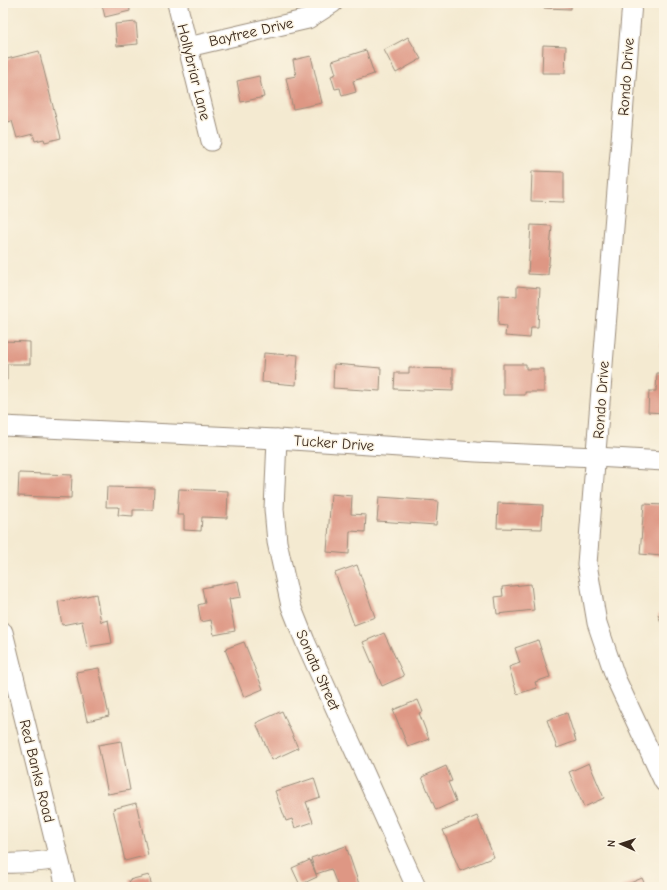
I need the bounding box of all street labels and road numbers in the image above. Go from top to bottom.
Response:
street label: Baytree Drive [207,13,295,50]
street label: Hollybriar Lane [173,22,215,123]
street label: Rondo Drive [614,37,638,117]
street label: Rondo Drive [589,360,613,440]
street label: Tucker Drive [293,431,375,455]
street label: Sonata Street [292,627,344,714]
street label: Red Banks Road [16,718,58,824]

